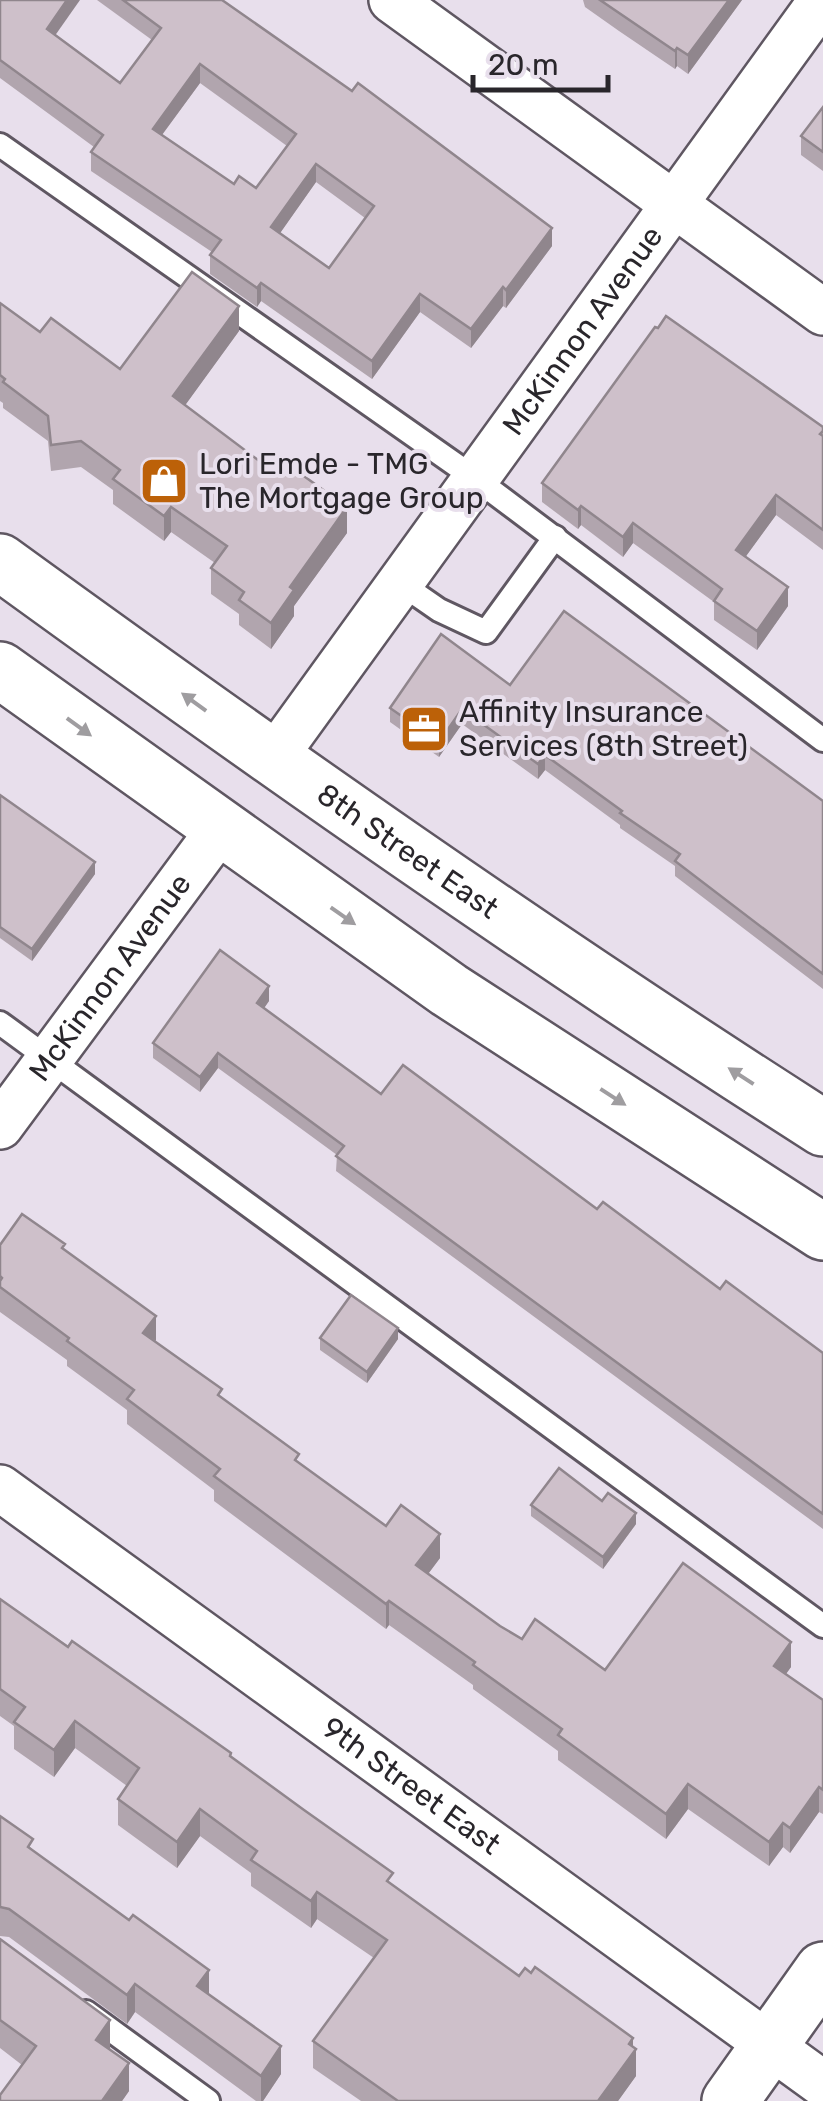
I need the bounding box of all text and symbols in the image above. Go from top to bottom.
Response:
scale bar [473,30,608,92]
text: 20 m [488,47,559,83]
street label: McKinnon Avenue [495,219,670,442]
place label: Lori Emde - TMG The Mortgage Group [199,446,484,516]
shop icon: Lori Emde - TMG The Mortgage Group [138,455,190,507]
one-way arrow [180,693,207,713]
place label: Affinity Insurance Services (8th Street) [459,694,748,764]
office icon: Affinity Insurance Services (8th Street) [398,703,450,755]
one-way arrow [66,717,92,736]
street label: 8th Street East [310,776,506,927]
street label: McKinnon Avenue [21,867,199,1088]
one-way arrow [330,906,357,925]
one-way arrow [727,1067,755,1085]
one-way arrow [599,1088,627,1106]
street label: 9th Street East [315,1709,508,1863]

